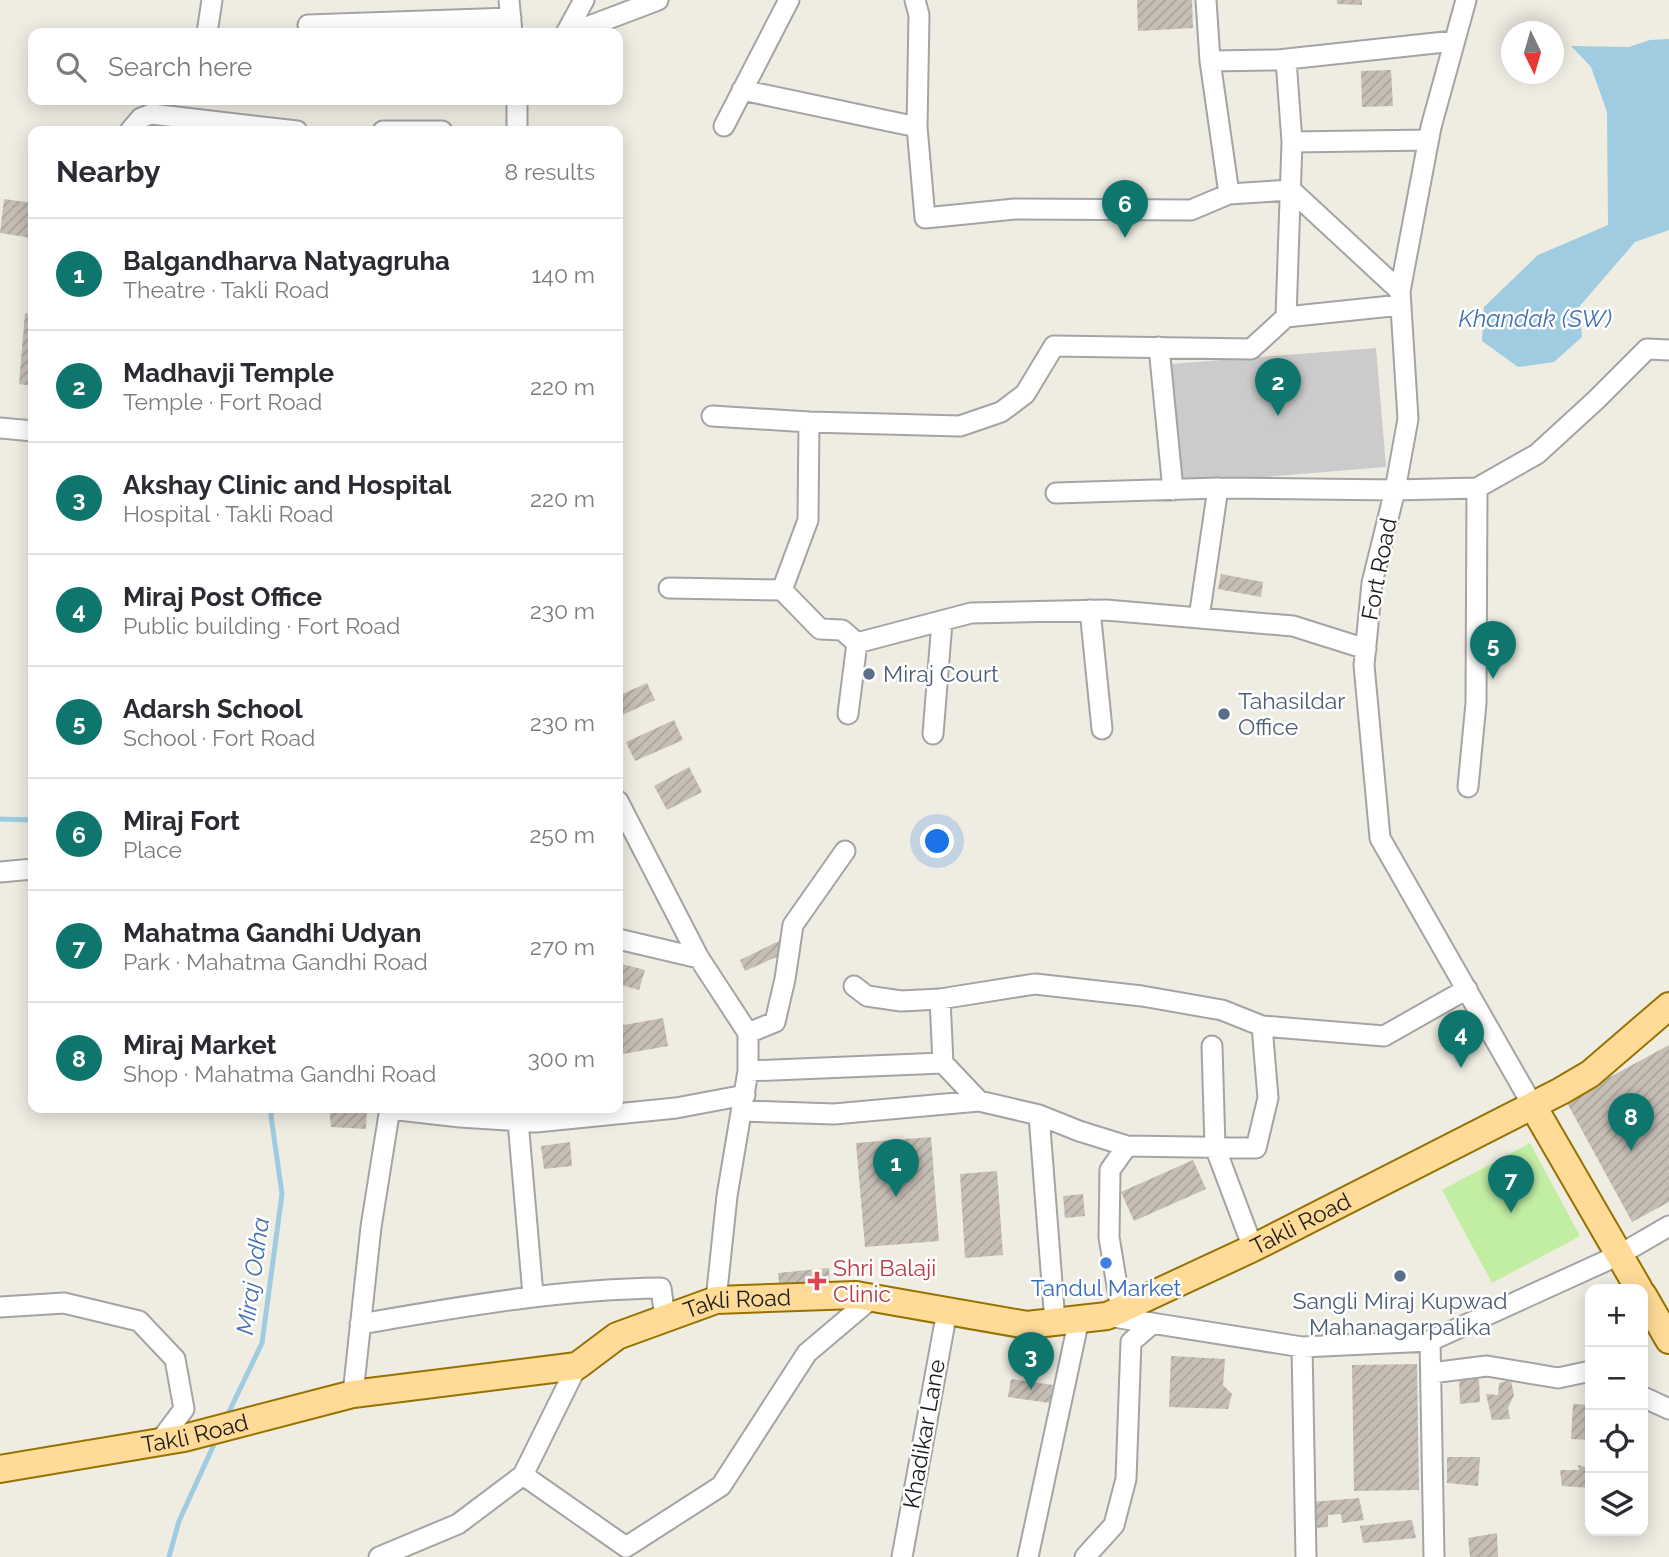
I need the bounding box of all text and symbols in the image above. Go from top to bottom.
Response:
north arrow [1501,21,1564,84]
search box [28,28,623,105]
icon: search [52,48,90,86]
text: Search here [108,52,252,82]
text: Nearby [56,154,160,189]
text: 8 results [504,158,595,185]
pin: 6 [1102,180,1148,238]
text: Balgandharva Natyagruha [123,246,450,276]
text: 1 [73,261,85,288]
text: 140 m [532,261,595,288]
text: Theatre · Takli Road [123,276,329,303]
water label: Khandak (SW) [1458,304,1612,333]
text: Madhavji Temple [123,358,334,388]
pin: 2 [1255,358,1301,416]
text: 2 [73,373,85,400]
text: 220 m [530,373,595,400]
text: Temple · Fort Road [123,388,322,415]
text: Akshay Clinic and Hospital [123,470,451,500]
text: 3 [73,485,85,512]
text: 220 m [530,485,595,512]
text: Hospital · Takli Road [123,500,334,527]
street label: Fort Road [1355,516,1402,622]
text: Miraj Post Office [123,582,322,612]
text: 4 [72,597,86,624]
text: 230 m [530,597,595,624]
text: Public building · Fort Road [123,612,400,639]
pin: 5 [1470,621,1516,679]
place label: Miraj Court [883,660,999,687]
marker: Miraj Court [861,666,877,682]
place label: Tahasildar Office [1238,687,1345,740]
text: Adarsh School [123,694,303,724]
marker: Tahasildar Office [1216,706,1232,722]
text: 5 [73,709,85,736]
text: 230 m [530,709,595,736]
text: School · Fort Road [123,724,315,751]
text: Miraj Fort [123,806,240,836]
text: 6 [72,821,86,848]
text: 250 m [529,821,595,848]
your location [920,824,954,858]
text: Place [123,836,182,863]
text: Mahatma Gandhi Udyan [123,918,421,948]
text: 7 [73,933,85,960]
text: 270 m [530,933,595,960]
text: Park · Mahatma Gandhi Road [123,948,428,975]
pin: 4 [1438,1010,1484,1068]
text: Miraj Market [123,1030,277,1060]
text: 8 [72,1045,86,1072]
text: 300 m [528,1045,595,1072]
text: Shop · Mahatma Gandhi Road [123,1060,436,1087]
pin: 8 [1608,1093,1654,1151]
pin: 1 [873,1139,919,1197]
pin: 7 [1488,1155,1534,1213]
street label: Takli Road [1246,1187,1355,1260]
water label: Miraj Odha [230,1215,275,1337]
place label: Shri Balaji Clinic [833,1254,936,1307]
marker: Tandul Market [1098,1255,1114,1271]
marker: Sangli Miraj Kupwad Mahanagarpalika [1392,1268,1408,1284]
marker: Shri Balaji Clinic [807,1271,827,1291]
place label: Tandul Market [1031,1274,1181,1301]
street label: Takli Road [680,1283,791,1324]
map controls [1585,1284,1648,1536]
button: + [1585,1284,1648,1347]
place label: Sangli Miraj Kupwad Mahanagarpalika [1292,1287,1508,1340]
pin: 3 [1008,1332,1054,1390]
button: − [1585,1347,1648,1410]
street label: Khadikar Lane [897,1357,950,1511]
street label: Takli Road [139,1408,251,1458]
button: locate [1585,1410,1648,1473]
button: layers [1585,1473,1648,1536]

